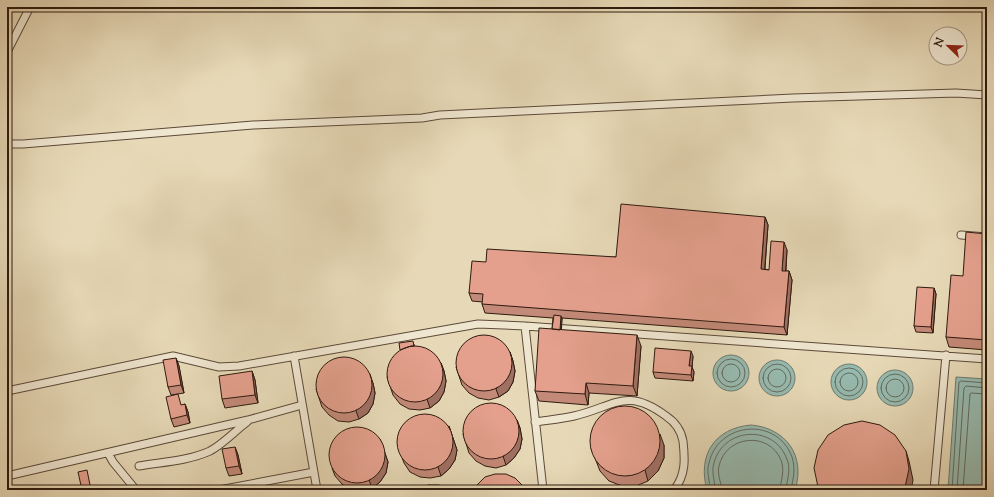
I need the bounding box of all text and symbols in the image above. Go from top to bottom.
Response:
north arrow [928,26,968,66]
text: N [930,35,949,51]

